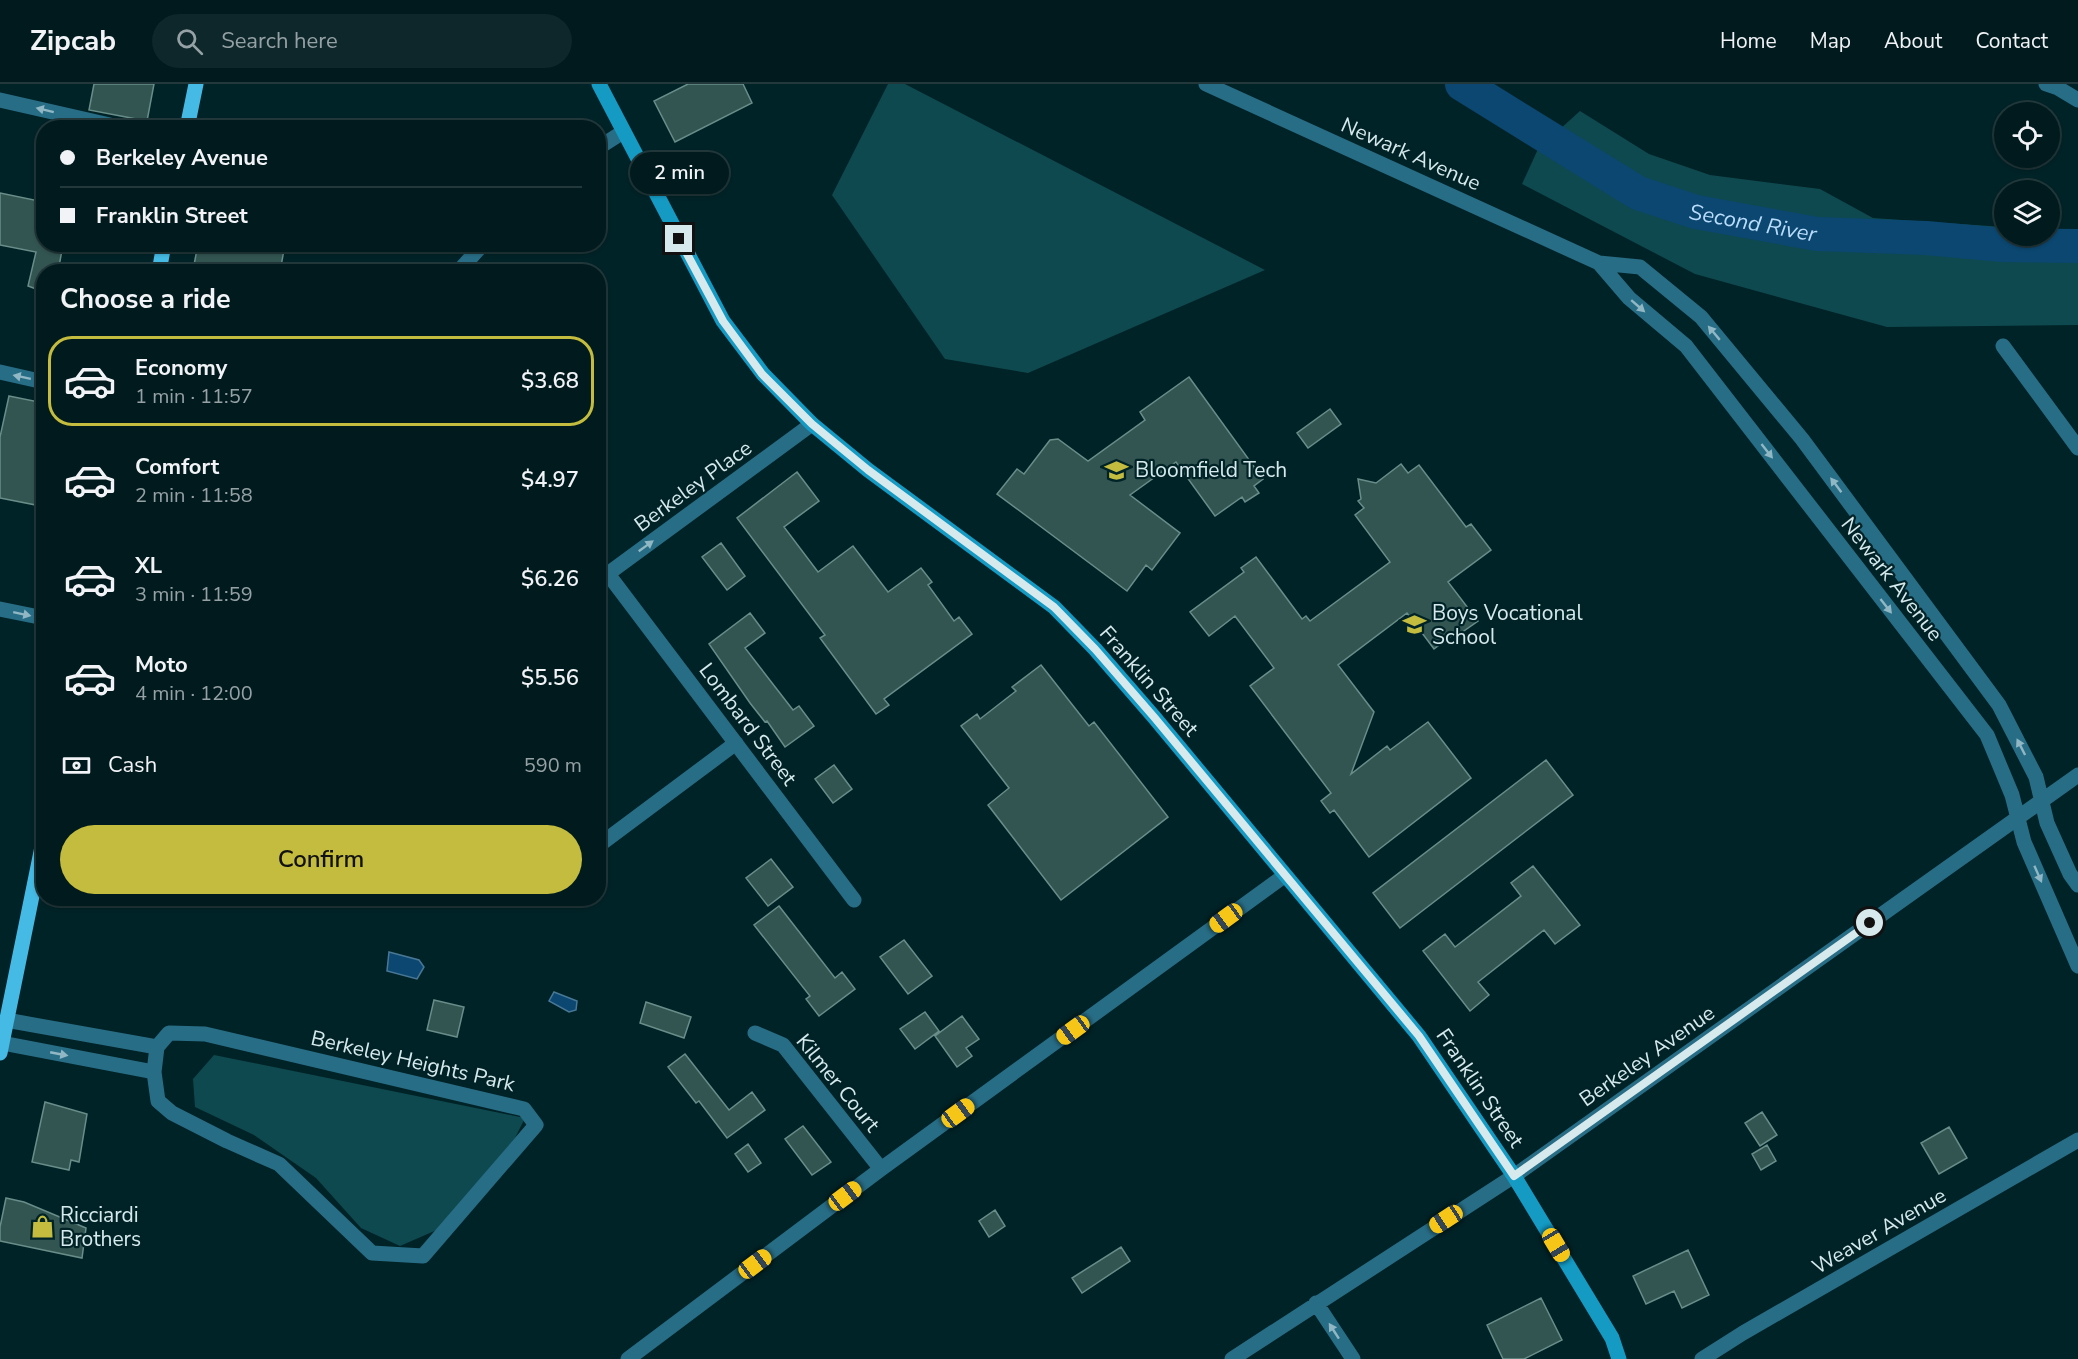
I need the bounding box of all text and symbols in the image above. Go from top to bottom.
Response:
search box [152,14,572,68]
text: Zipcab [30,22,116,60]
icon: search [173,25,206,58]
text: Search here [221,26,338,56]
text: Home [1720,27,1777,55]
text: Map [1810,27,1851,55]
text: About [1884,27,1942,55]
text: Contact [1975,27,2048,55]
map controls [1994,102,2060,246]
button: locate [1994,102,2060,168]
one-way arrow [36,104,54,114]
street label: Newark Avenue [1337,111,1485,197]
text: Berkeley Avenue [96,143,268,173]
callout: 2 min [630,152,728,194]
text: 2 min [654,159,705,186]
button: layers [1994,180,2060,246]
water label: Second River [1687,197,1820,250]
text: Franklin Street [96,201,248,231]
route end [665,225,692,252]
text: Choose a ride [60,281,231,318]
one-way arrow [1630,299,1645,312]
one-way arrow [1708,325,1721,341]
text: Economy [135,353,227,383]
icon: car [63,354,117,408]
text: $3.68 [521,366,579,396]
one-way arrow [12,372,31,381]
text: 1 min · 11:57 [135,383,253,410]
street label: Berkeley Place [629,434,757,538]
one-way arrow [1760,444,1772,459]
text: Comfort [135,452,219,482]
icon: car [63,453,117,507]
place label: Bloomfield Tech [1135,456,1287,484]
school or university icon: Bloomfield Tech [1104,457,1130,483]
text: $4.97 [521,465,579,495]
one-way arrow [1830,478,1842,494]
text: 2 min · 11:58 [135,482,253,509]
street label: Newark Avenue [1835,511,1949,647]
one-way arrow [637,540,653,552]
text: XL [135,551,162,581]
icon: car [63,552,117,606]
text: $6.26 [521,564,579,594]
text: 3 min · 11:59 [135,581,253,608]
one-way arrow [1879,598,1891,613]
place label: Boys Vocational School [1432,599,1583,651]
one-way arrow [12,609,31,619]
school or university icon: Boys Vocational School [1401,612,1427,638]
street label: Franklin Street [1093,620,1205,743]
text: Moto [135,650,188,680]
icon: car [63,651,117,705]
street label: Lombard Street [693,657,804,791]
text: $5.56 [521,663,579,693]
text: 4 min · 12:00 [135,680,253,707]
one-way arrow [2016,739,2025,756]
icon: cash [60,749,93,782]
text: Cash [108,750,157,780]
text: 590 m [524,752,582,779]
button: Confirm [60,825,582,894]
one-way arrow [2033,865,2043,883]
car [1206,900,1246,936]
route start [1856,909,1883,936]
street label: Berkeley Avenue [1574,999,1720,1113]
car [1053,1012,1093,1048]
street label: Franklin Street [1430,1023,1531,1154]
street label: Berkeley Heights Park [308,1024,518,1098]
street label: Kilmer Court [790,1028,887,1138]
one-way arrow [50,1050,69,1059]
car [938,1095,978,1131]
car [825,1178,865,1214]
street label: Weaver Avenue [1807,1181,1951,1281]
place label: Ricciardi Brothers [60,1201,141,1253]
car [1426,1202,1466,1236]
shop icon: Ricciardi Brothers [29,1214,55,1240]
car [1539,1225,1573,1265]
car [735,1246,775,1282]
one-way arrow [1329,1323,1340,1339]

